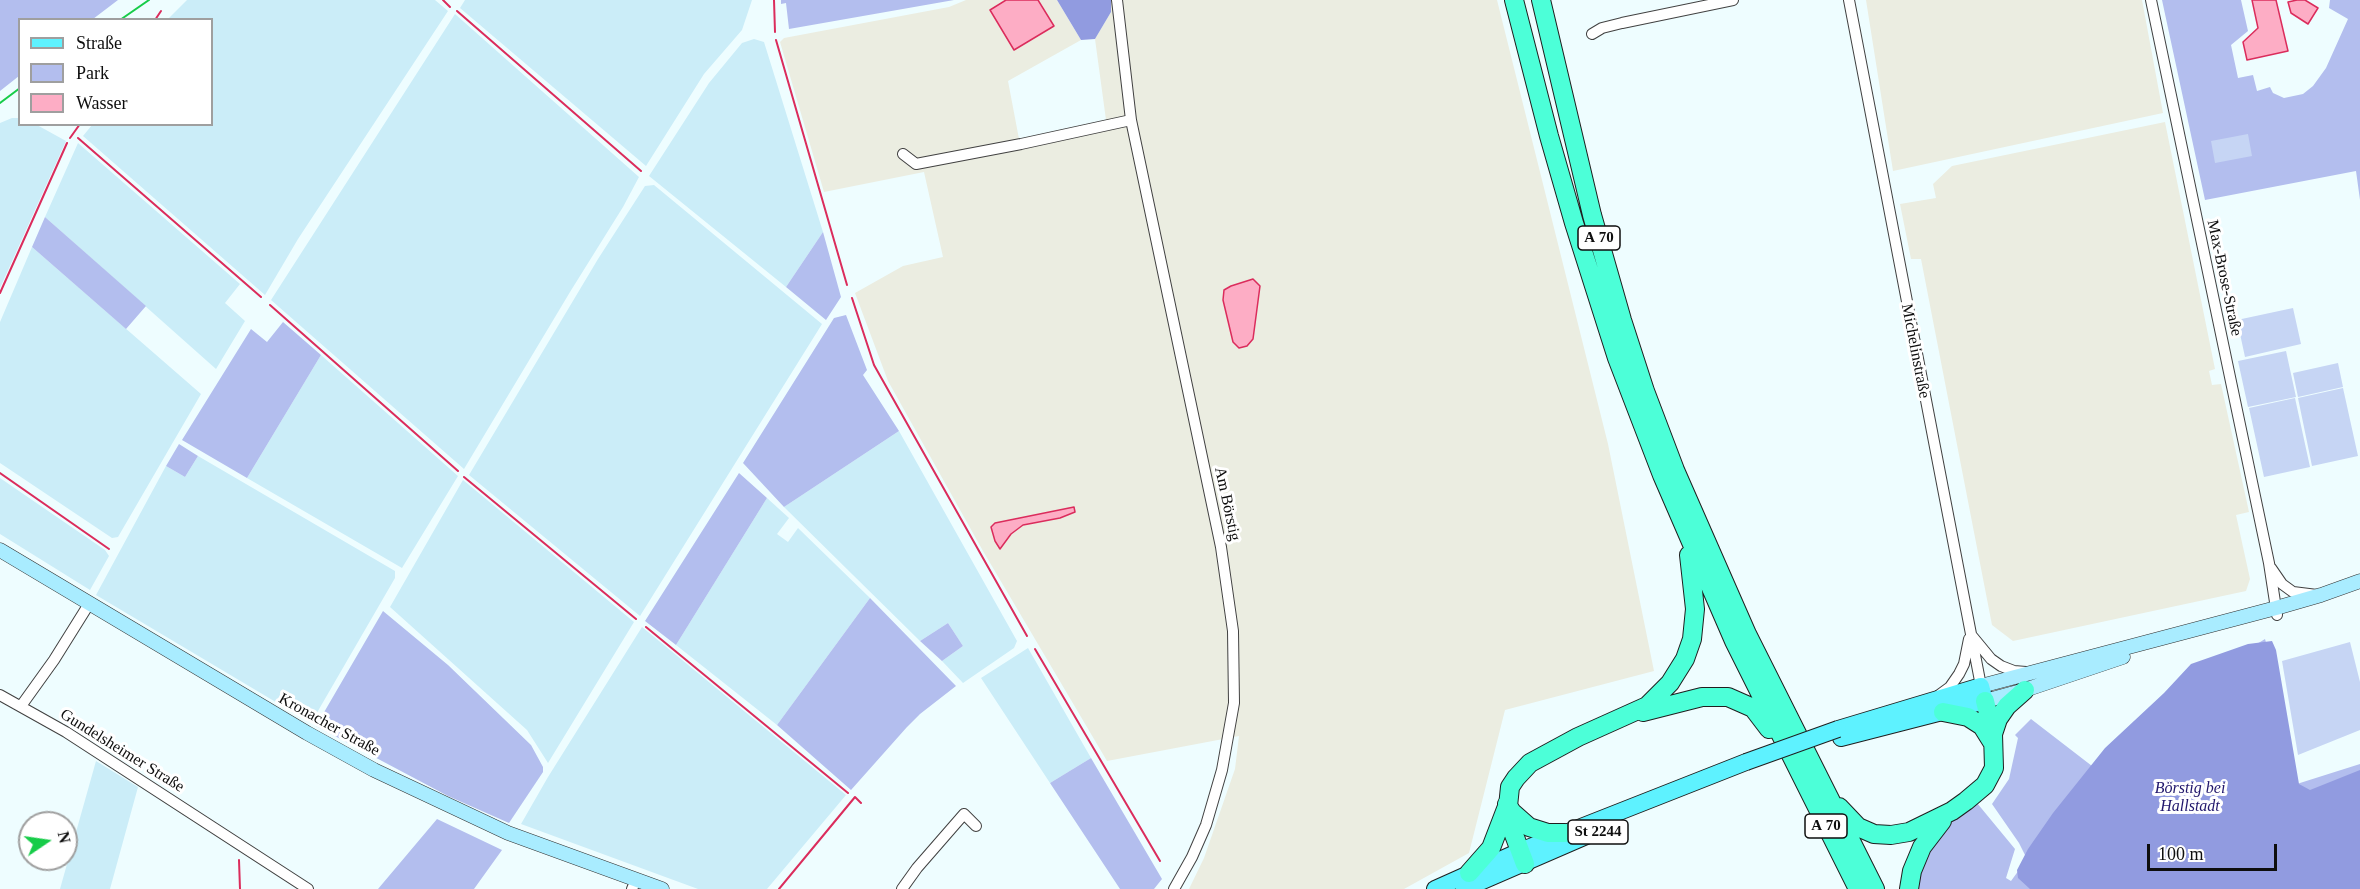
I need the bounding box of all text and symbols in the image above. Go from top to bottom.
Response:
legend [18,18,213,126]
text: Straße [76,33,122,53]
text: Park [76,63,109,83]
text: Wasser [76,93,128,113]
street label: Max-Brose-Straße [2202,218,2246,338]
road number: A 70 [1578,226,1620,250]
street label: Michelinstraße [1896,302,1934,400]
street label: Am Börstig [1210,465,1244,543]
street label: Kronacher Straße [275,689,383,761]
street label: Gundelsheimer Straße [56,705,188,797]
park label: Börstig bei Hallstadt [2155,779,2225,817]
north arrow [18,811,78,871]
road number: A 70 [1805,814,1847,838]
road number: St 2244 [1568,820,1628,844]
text: N [54,830,74,845]
scale bar [2150,832,2280,870]
text: 100 m [2158,844,2204,864]

